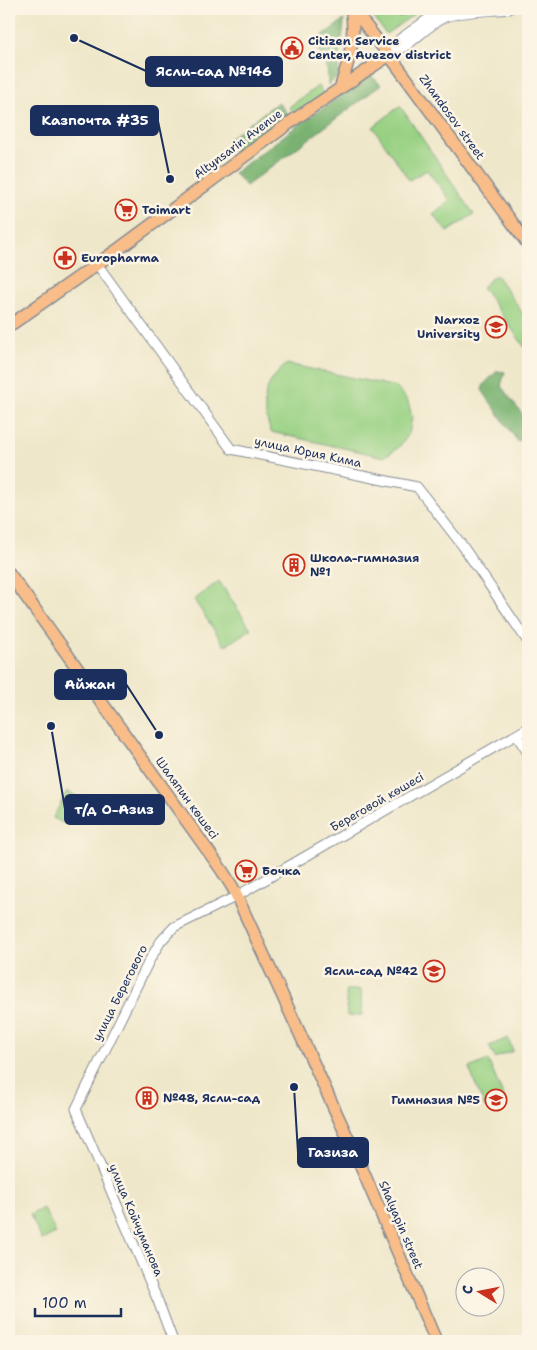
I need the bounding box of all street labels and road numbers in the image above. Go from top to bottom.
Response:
street label: Zhandosov street [416,71,488,163]
street label: Altynsarin Avenue [191,105,286,182]
street label: улица Юрия Кима [253,433,363,471]
street label: Шаляпин көшесі [152,754,222,842]
street label: Береговой көшесі [327,769,427,835]
street label: улица Берегового [89,942,151,1044]
street label: улица Койчуманова [105,1161,167,1279]
street label: Shalyapin street [375,1178,427,1272]

